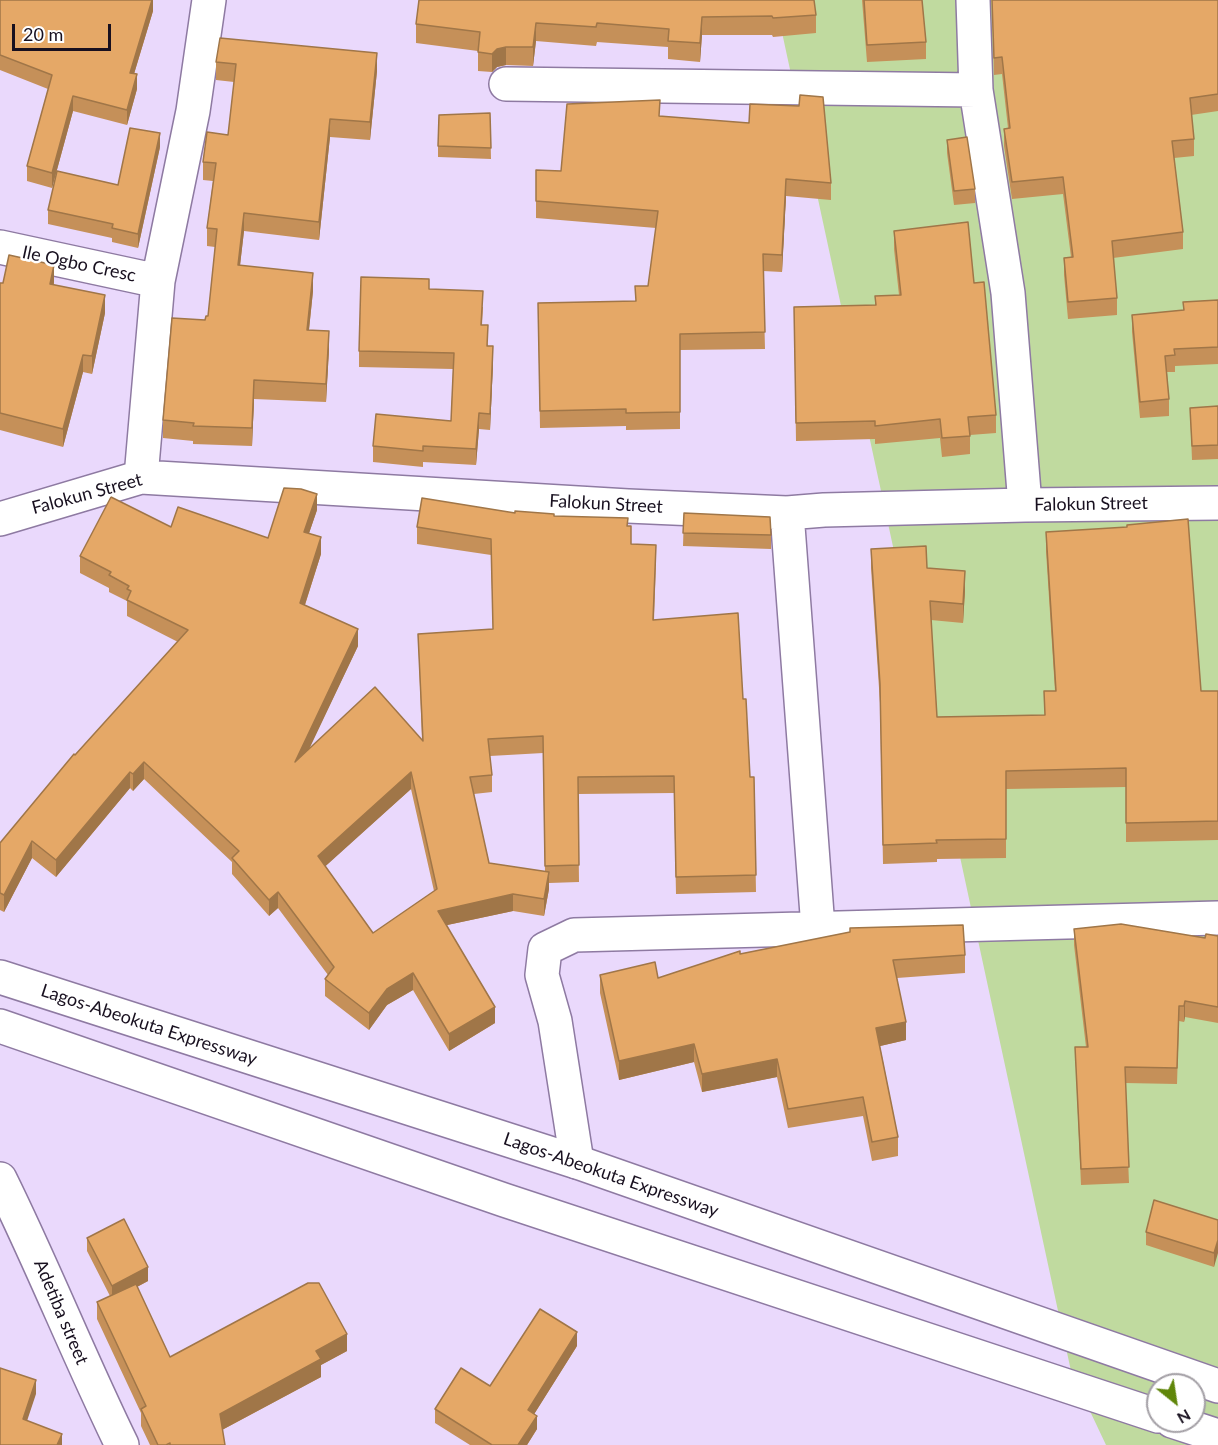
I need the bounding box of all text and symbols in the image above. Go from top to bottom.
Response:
scale bar [15,12,114,50]
text: 20 m [23,23,63,45]
street label: Ile Ogbo Cresc [20,241,138,287]
street label: Falokun Street [29,469,145,519]
street label: Falokun Street [549,490,663,518]
street label: Falokun Street [1034,492,1148,516]
street label: Lagos-Abeokuta Expressway [38,980,260,1070]
street label: Lagos-Abeokuta Expressway [501,1128,721,1222]
street label: Adetiba street [29,1256,93,1368]
north arrow [1146,1373,1206,1433]
text: N [1174,1406,1194,1429]

